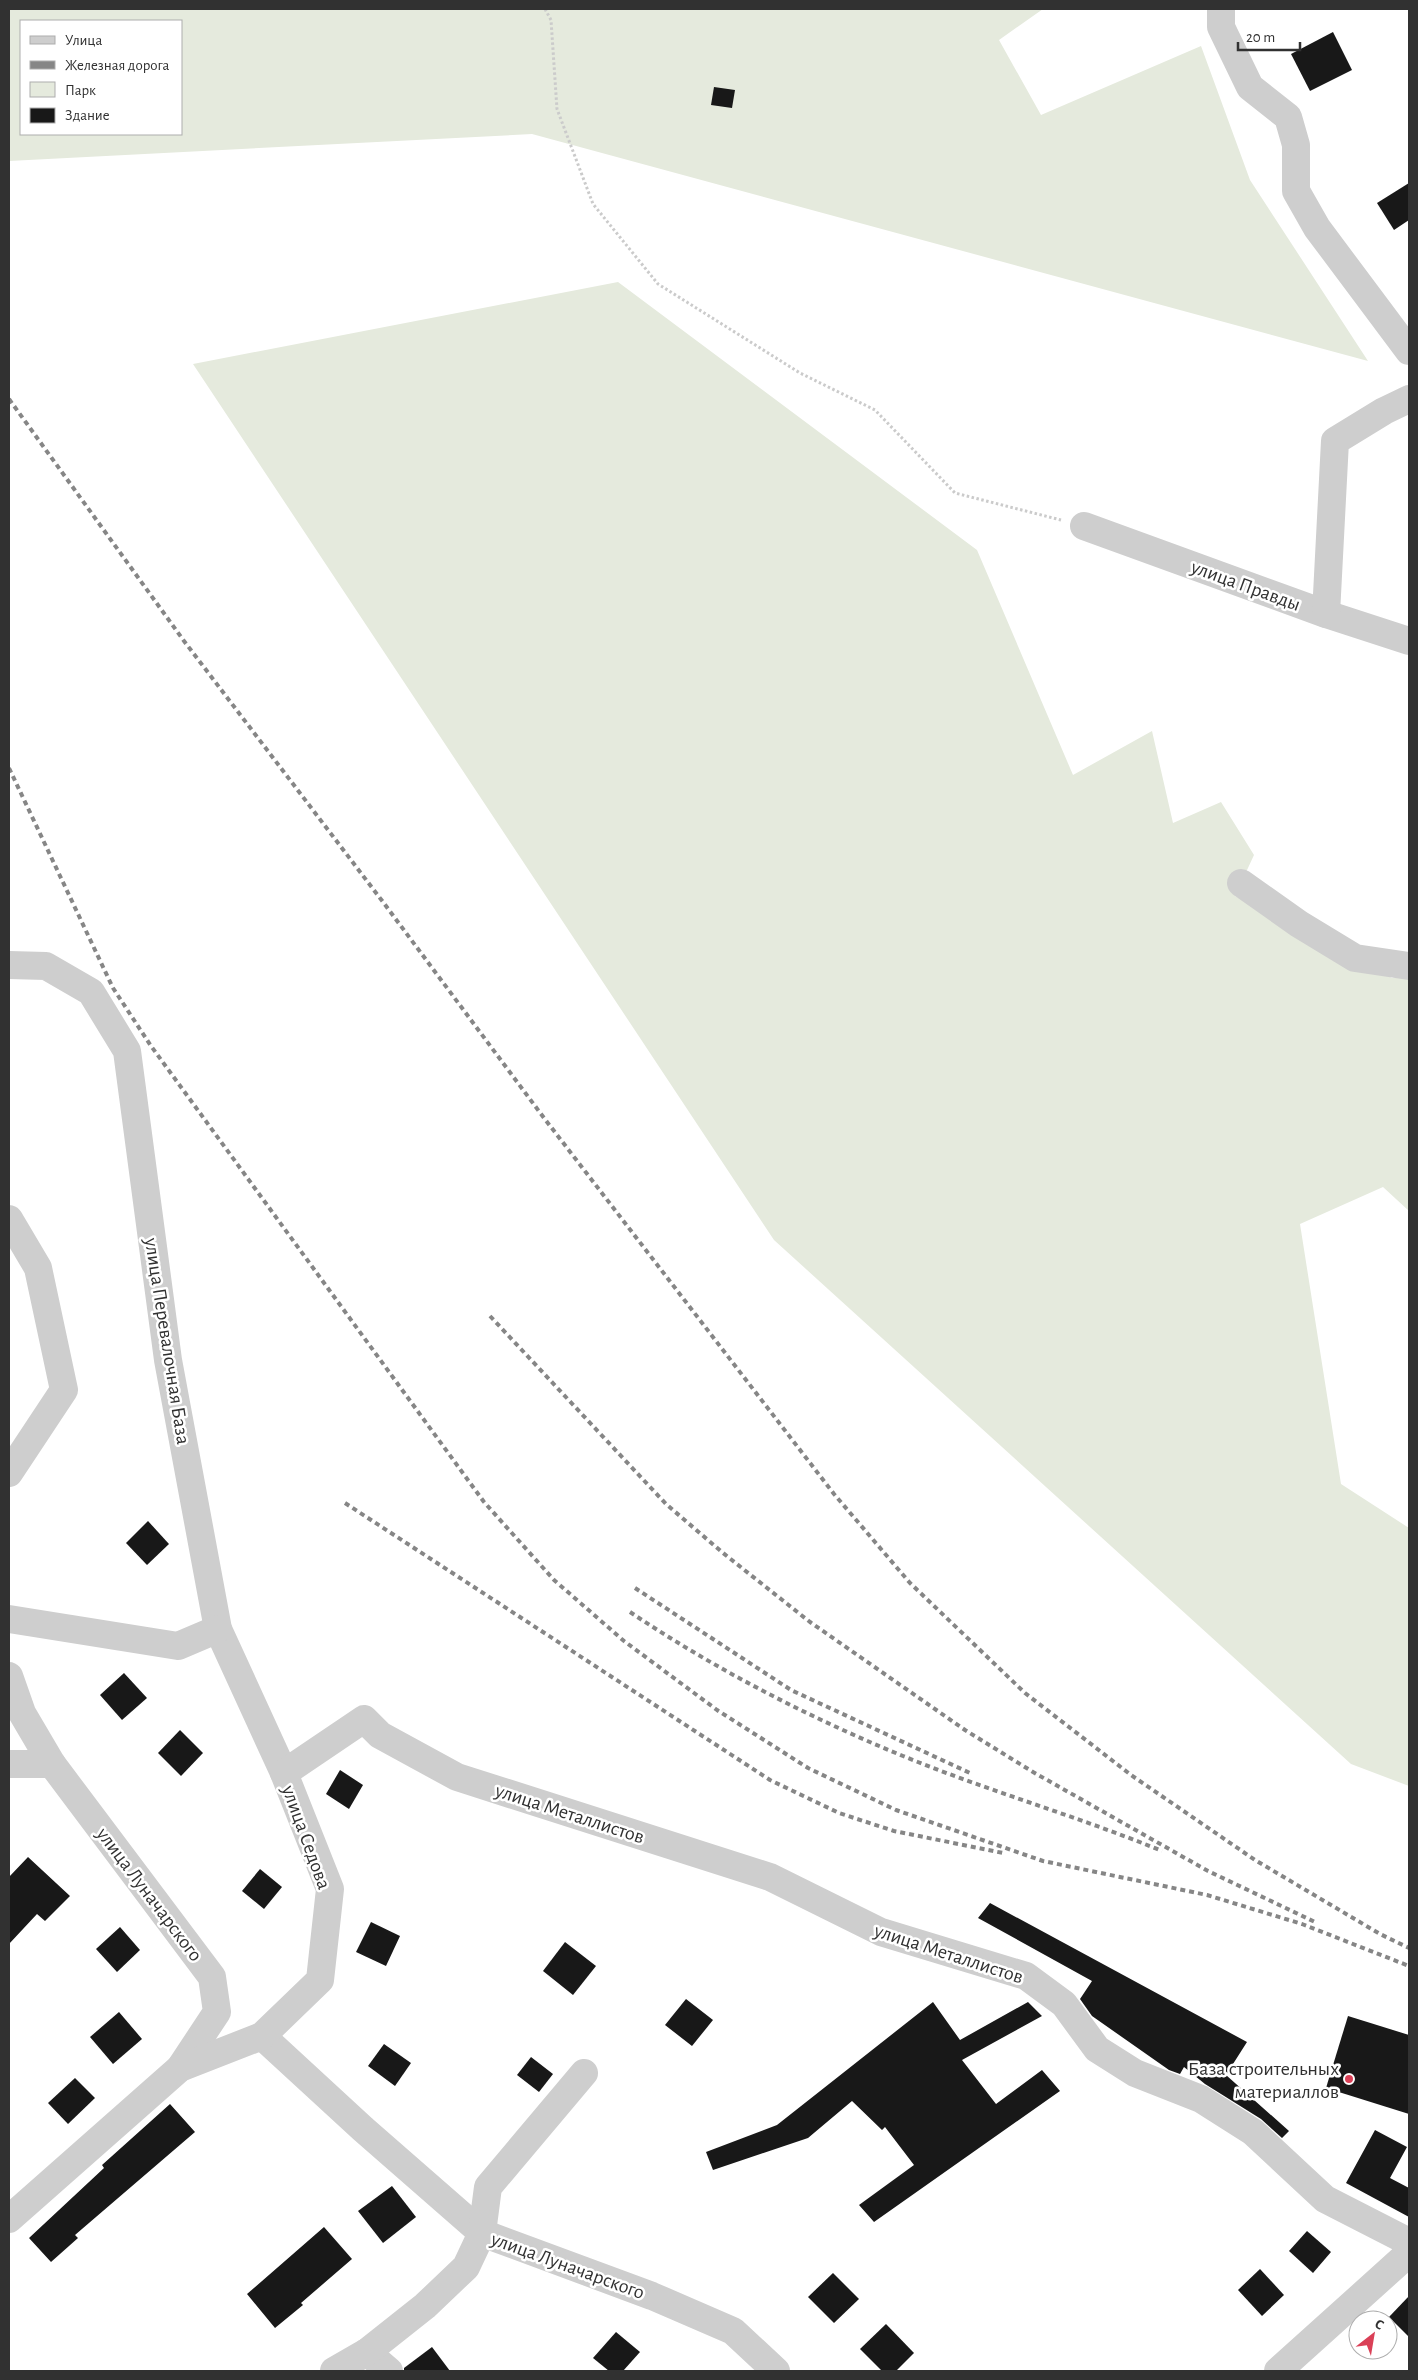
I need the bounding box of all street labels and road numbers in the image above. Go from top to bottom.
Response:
street label: улица Правды [1187,557,1303,615]
street label: улица Перевалочная База [141,1236,193,1446]
street label: улица Металлистов [492,1780,647,1847]
street label: улица Седова [278,1782,334,1892]
street label: улица Луначарского [92,1823,206,1965]
street label: улица Металлистов [871,1920,1026,1987]
street label: улица Луначарского [487,2229,647,2303]

